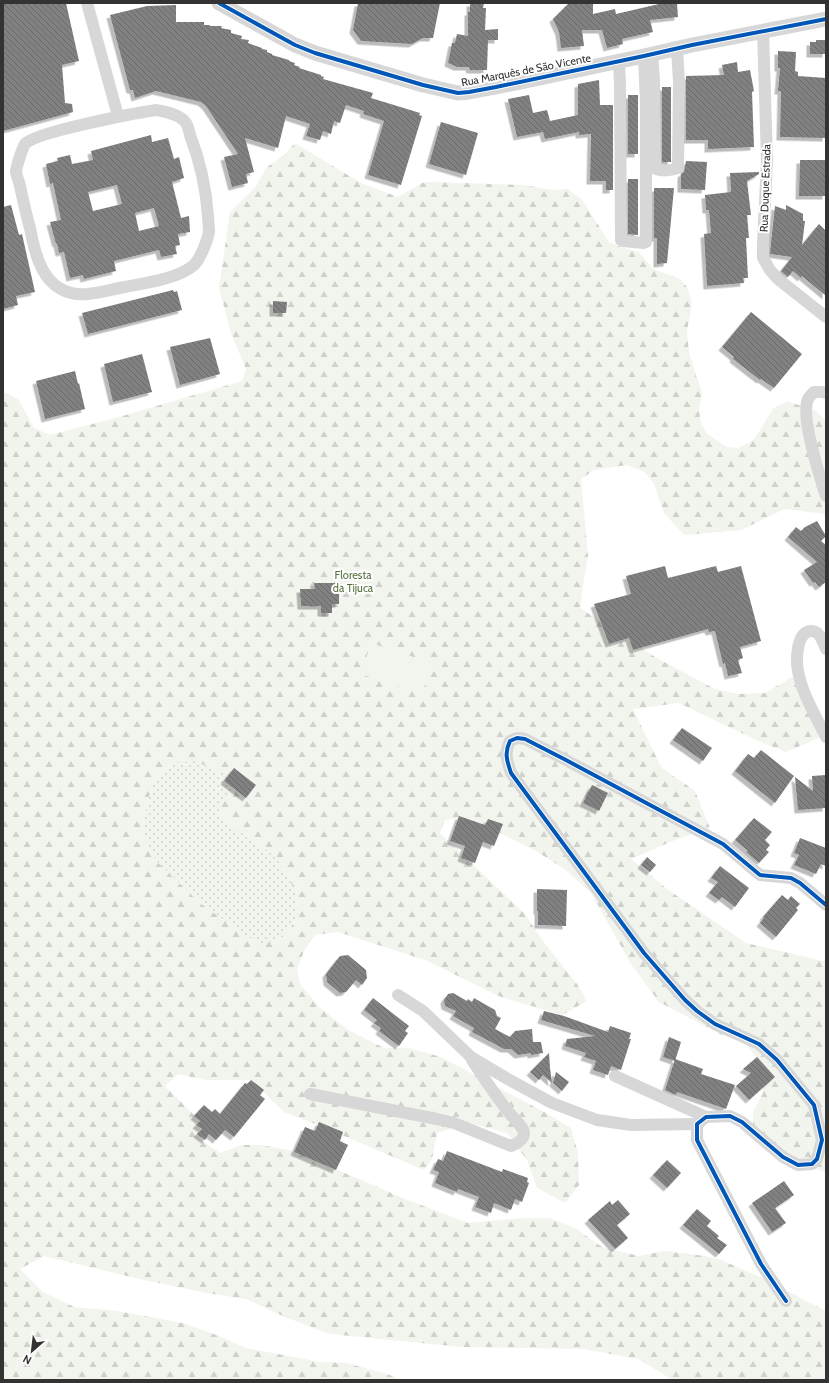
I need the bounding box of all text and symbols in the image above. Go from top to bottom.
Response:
street label: Rua Marquês de São Vicente [460,50,592,89]
street label: Rua Duque Estrada [756,143,774,232]
park label: Floresta da Tijuca [333,568,374,595]
north arrow [12,1331,52,1371]
text: N [21,1352,34,1368]

